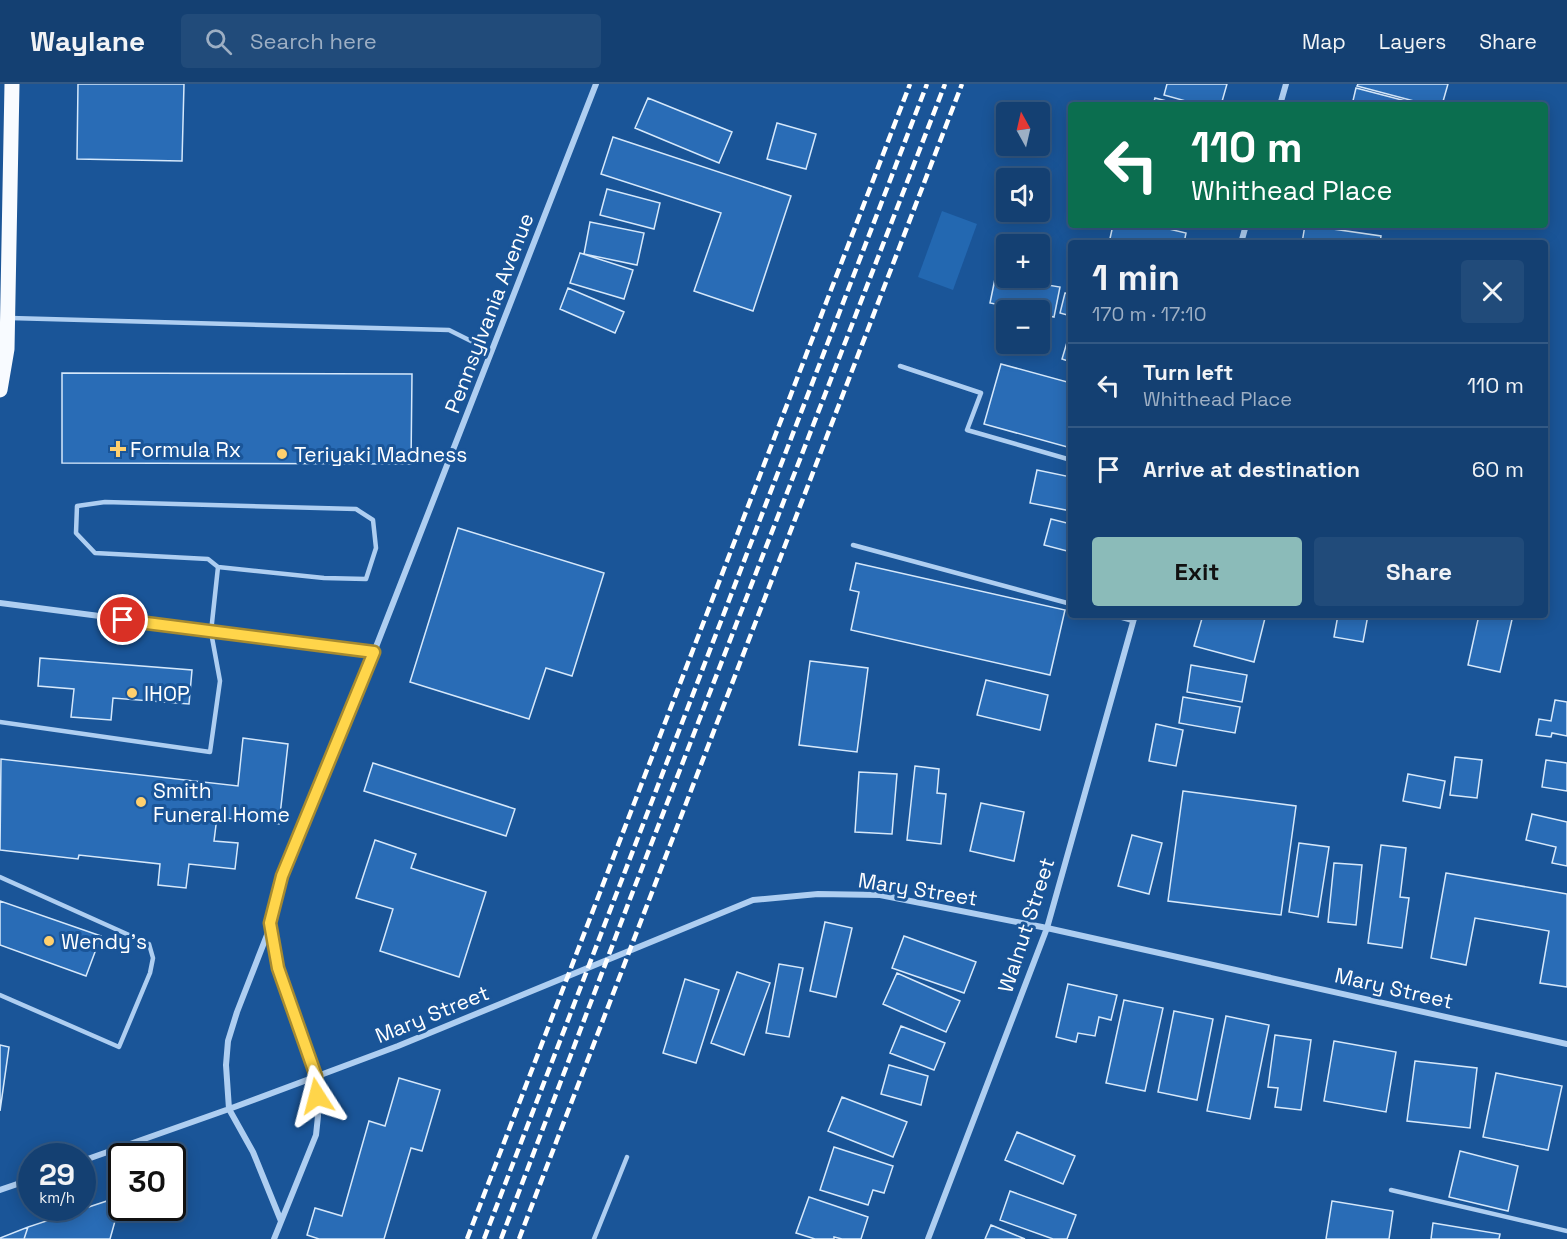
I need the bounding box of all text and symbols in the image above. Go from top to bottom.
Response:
search box [181,14,601,68]
text: Waylane [30,23,145,59]
icon: search [202,25,235,58]
text: Search here [250,27,377,55]
text: Map [1302,28,1346,55]
text: Layers [1379,28,1446,55]
text: Share [1479,28,1537,55]
north arrow [996,102,1050,156]
map controls [996,102,1050,354]
text: 110 m [1191,121,1303,174]
icon: left [1092,126,1170,204]
button: sound [996,168,1050,222]
text: Whithead Place [1191,173,1392,208]
street label: Pennsylvania Avenue [438,209,540,417]
button: + [996,234,1050,288]
text: 1 min [1092,255,1180,301]
button: close [1461,260,1524,323]
button: − [996,300,1050,354]
text: 170 m · 17:10 [1092,301,1207,327]
text: Turn left [1143,358,1233,386]
icon: left [1092,369,1125,402]
text: 110 m [1467,371,1524,399]
text: Whithead Place [1143,386,1292,412]
place label: Formula Rx [130,436,241,463]
place label: Teriyaki Madness [294,441,467,468]
marker: Formula Rx [111,442,125,456]
marker: Teriyaki Madness [275,447,289,461]
icon: arrive [1092,453,1125,486]
text: Arrive at destination [1143,455,1360,483]
text: 60 m [1472,455,1524,483]
button: Exit [1092,537,1302,606]
button: Share [1314,537,1524,606]
pin [97,594,148,645]
icon: arrive [106,603,139,636]
place label: IHOP [144,680,190,707]
marker: IHOP [125,686,139,700]
place label: Smith Funeral Home [153,777,290,828]
marker: Smith Funeral Home [134,795,148,809]
street label: Walnut Street [992,854,1060,996]
street label: Mary Street [856,866,980,912]
place label: Wendy's [61,928,147,955]
marker: Wendy's [42,934,56,948]
street label: Mary Street [1332,961,1456,1015]
street label: Mary Street [371,979,493,1049]
position arrow [285,1064,349,1128]
speed limit sign: 30 [108,1143,186,1221]
text: 29 [39,1155,75,1194]
text: km/h [39,1188,75,1207]

